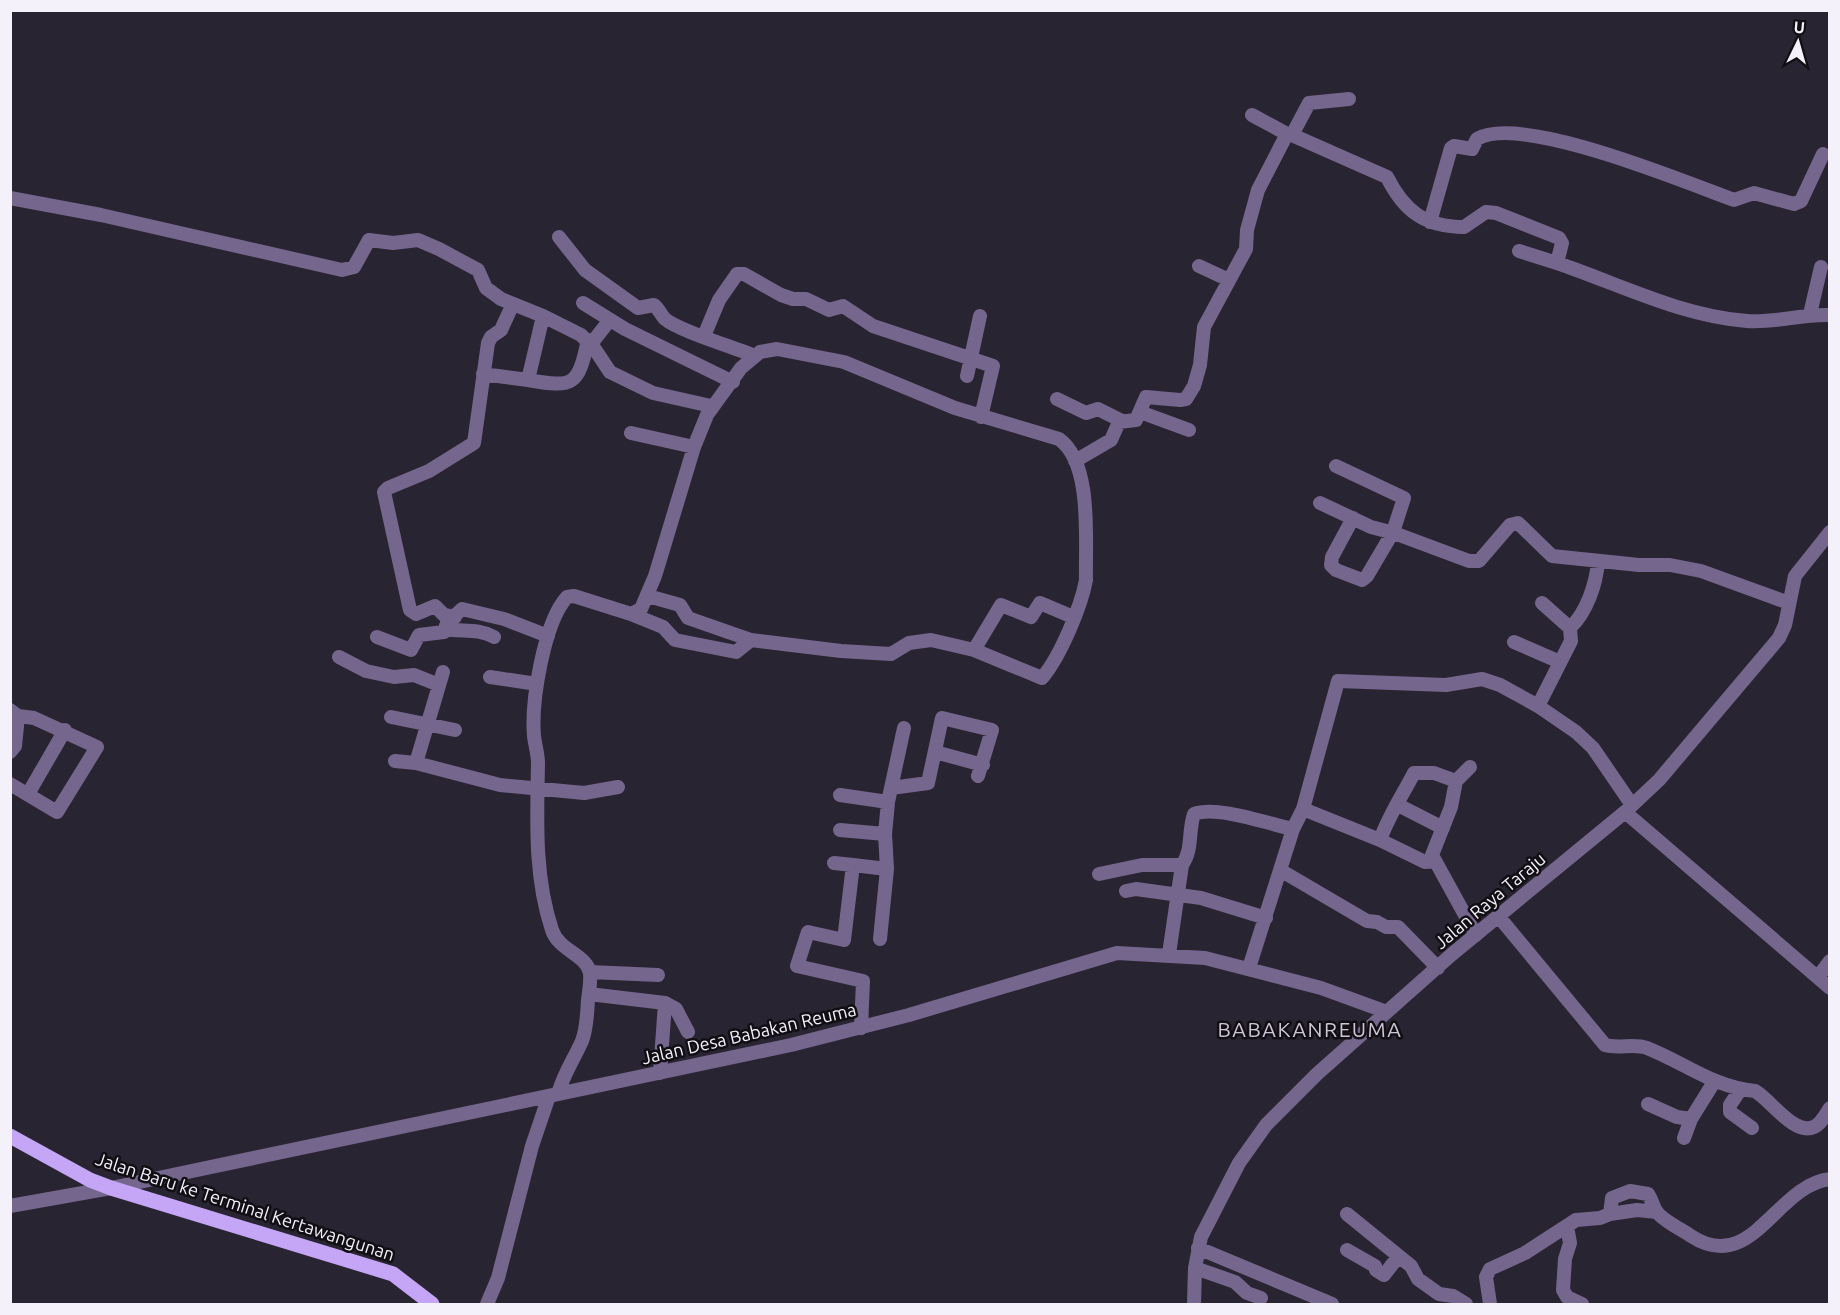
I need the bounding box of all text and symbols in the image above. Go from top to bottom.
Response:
north arrow [1768,12,1828,72]
text: U [1793,18,1806,37]
street label: Jalan Raya Taraju [1430,848,1549,952]
street label: Jalan Desa Babakan Reuma [639,999,858,1067]
district label: BABAKANREUMA [1218,1017,1402,1041]
street label: Jalan Baru ke Terminal Kertawangunan [93,1148,397,1264]

